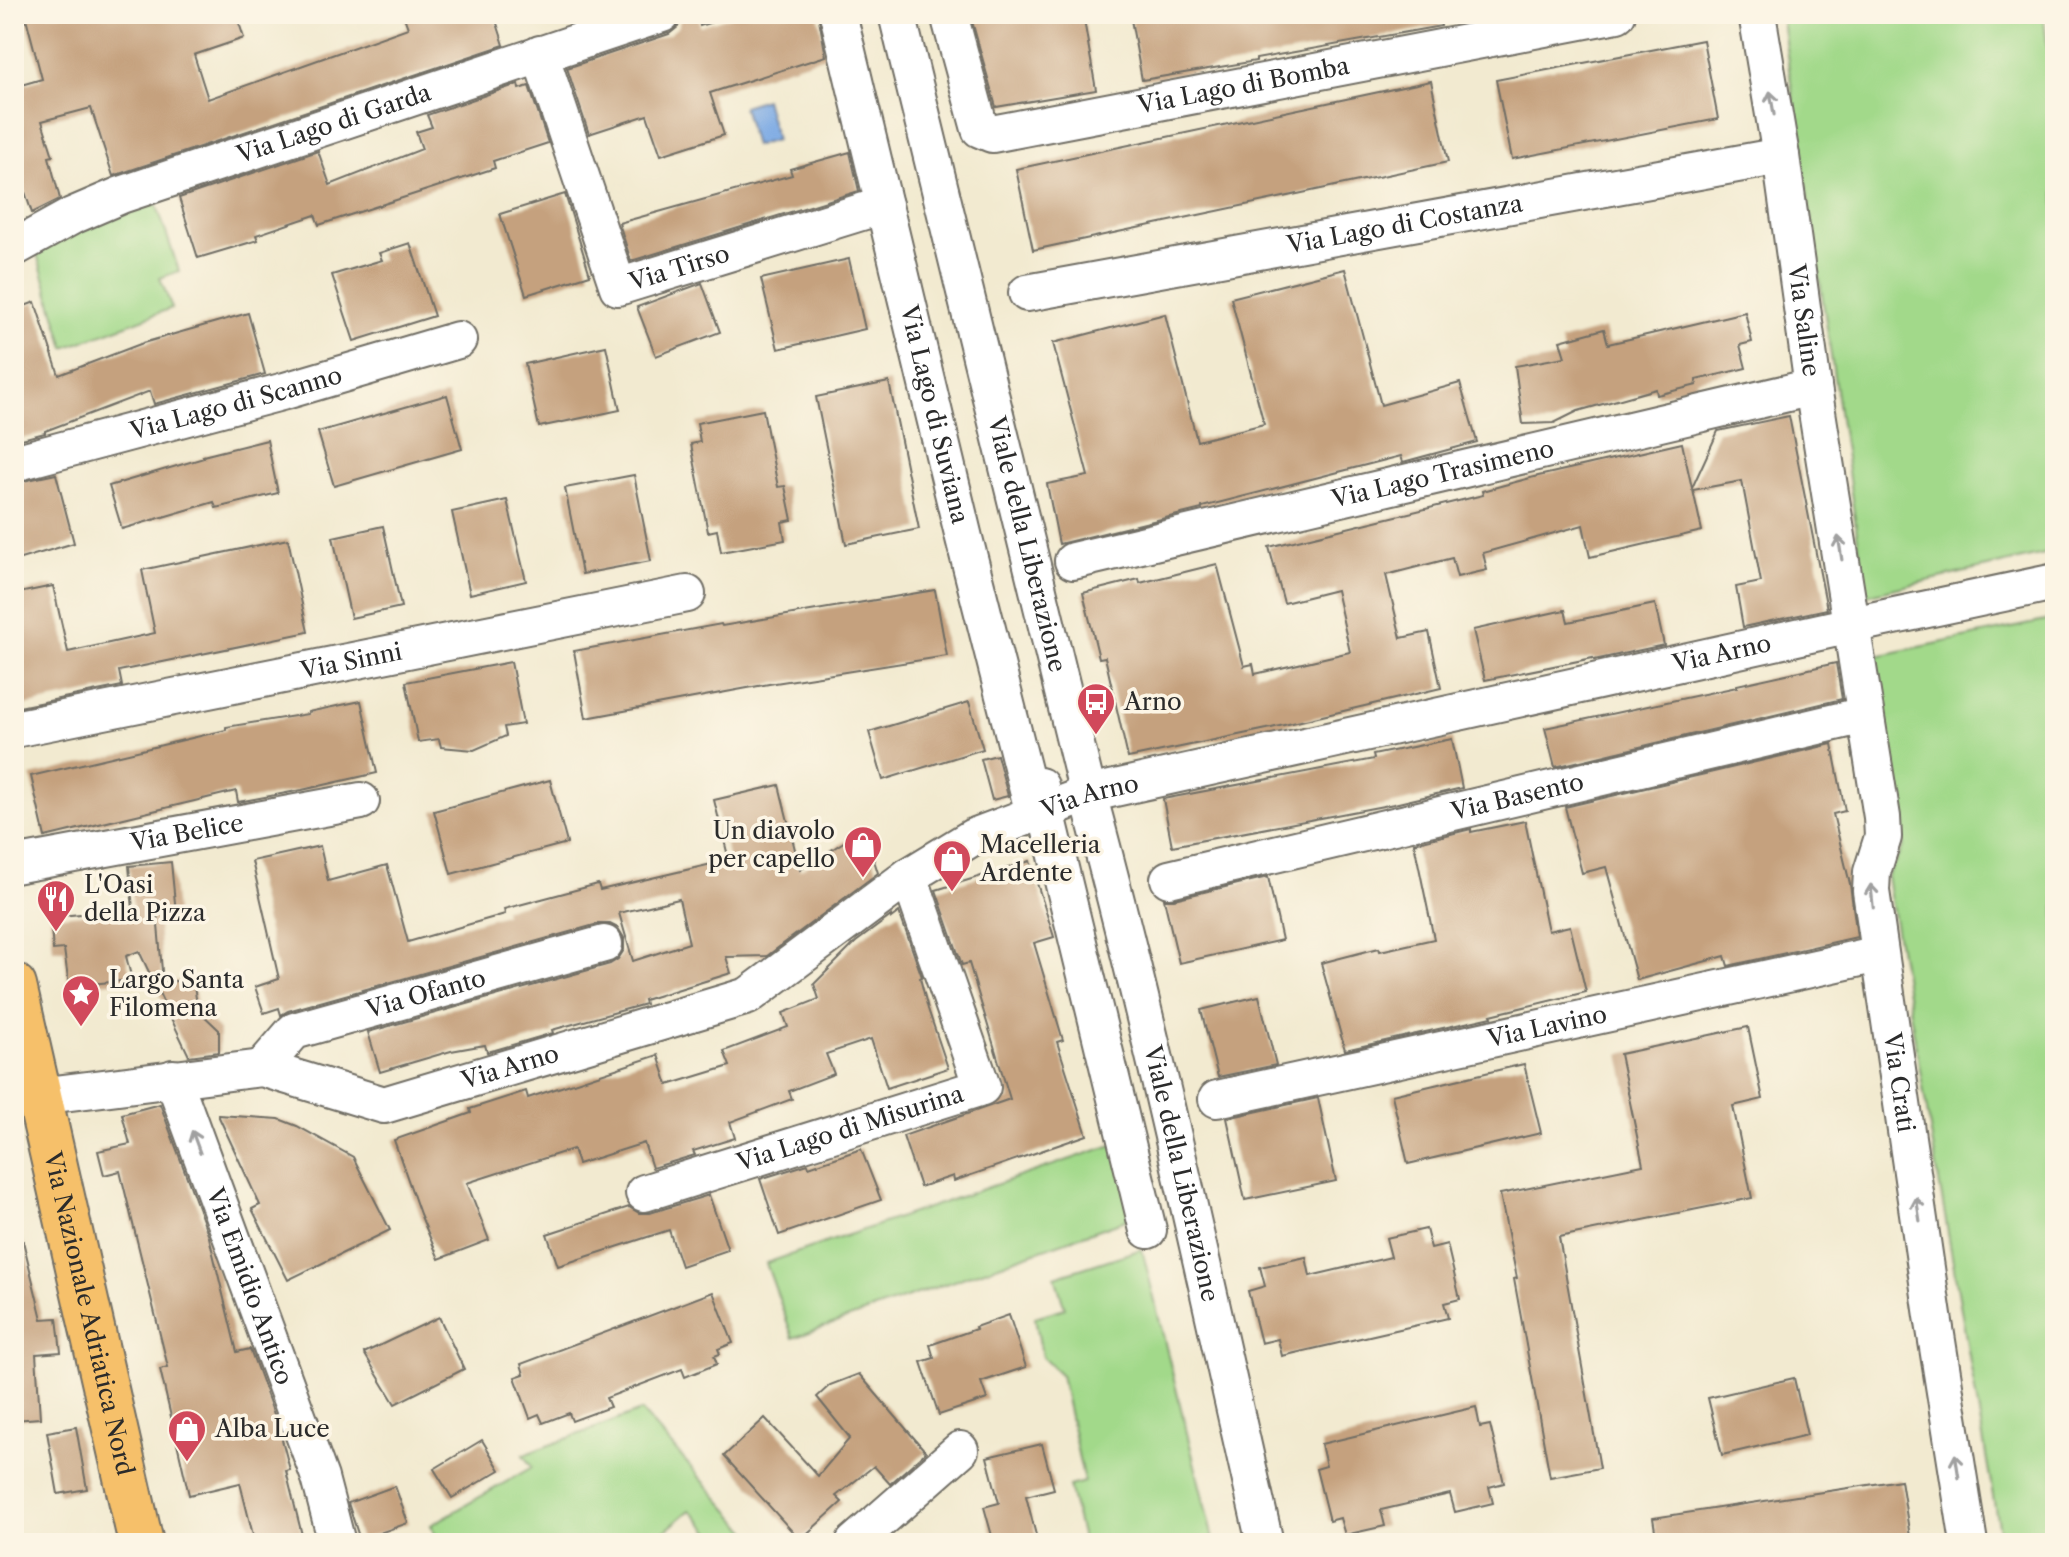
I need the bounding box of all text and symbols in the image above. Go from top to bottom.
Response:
street label: Via Lago di Bomba [1134,51,1352,120]
street label: Via Lago di Garda [232,77,435,170]
one-way arrow [1764,91,1779,117]
street label: Via Lago di Costanza [1284,188,1525,260]
street label: Via Tirso [625,239,733,297]
street label: Via Saline [1782,261,1826,378]
street label: Via Lago di Suviana [894,301,975,527]
street label: Via Lago di Scanno [126,360,345,446]
street label: Viale della Liberazione [982,413,1073,675]
street label: Via Lago Trasimeno [1328,433,1557,514]
one-way arrow [1831,536,1846,561]
street label: Via Arno [1669,628,1774,678]
street label: Via Sinni [297,637,404,685]
bus stop icon: Arno [1075,681,1117,736]
place label: Arno [1123,687,1182,716]
street label: Via Basento [1447,767,1586,826]
street label: Via Arno [1036,768,1141,825]
street label: Via Belice [127,808,246,857]
place label: Un diavolo per capello [708,816,835,873]
shop icon: Un diavolo per capello [842,824,884,879]
place label: Macelleria Ardente [979,830,1101,887]
shop icon: Macelleria Ardente [931,838,973,893]
place label: L'Oasi della Pizza [84,870,206,927]
restaurant icon: L'Oasi della Pizza [35,878,77,933]
one-way arrow [1864,883,1879,910]
street label: Via Ofanto [362,963,489,1024]
place label: Largo Santa Filomena [109,965,244,1022]
place icon: Largo Santa Filomena [60,973,102,1028]
street label: Via Lavino [1484,999,1609,1054]
street label: Via Crati [1878,1030,1921,1134]
street label: Via Arno [457,1038,562,1095]
street label: Viale della Liberazione [1138,1042,1225,1304]
street label: Via Lago di Misurina [732,1079,967,1177]
one-way arrow [188,1131,202,1155]
street label: Via Nazionale Adriatica Nord [38,1148,140,1478]
street label: Via Emidio Antico [200,1183,299,1389]
one-way arrow [1910,1197,1925,1222]
shop icon: Alba Luce [166,1408,208,1463]
place label: Alba Luce [214,1414,330,1443]
one-way arrow [1948,1454,1963,1479]

